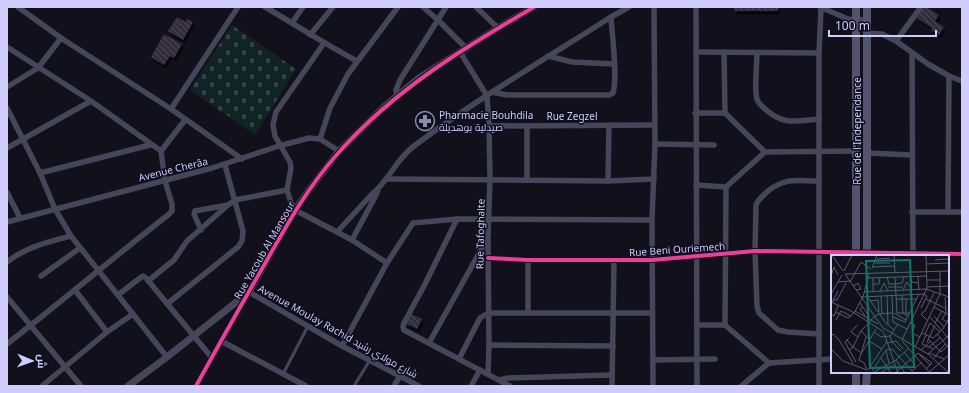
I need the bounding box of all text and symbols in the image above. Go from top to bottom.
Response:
scale bar [829,12,936,38]
text: 100 m [835,17,870,34]
street label: Rue de l'Independance [850,77,864,185]
place label: Pharmacie Bouhdila صيدلية بوهديلة [439,108,533,134]
street label: Rue Zegzel [546,109,598,123]
pharmacy icon: Pharmacie Bouhdila صيدلية بوهديلة [414,110,436,132]
street label: Avenue Cherâa [137,154,209,184]
street label: Rue Tafoghalte [472,198,488,269]
street label: Rue Yacoub Al Mansour [230,199,298,301]
street label: Rue Beni Ouriemech [628,239,726,259]
inset map [831,255,949,373]
street label: Avenue Moulay Rachid شارع مولاي رشيد [255,281,420,382]
north arrow [12,341,52,381]
text: ش [35,354,50,369]

